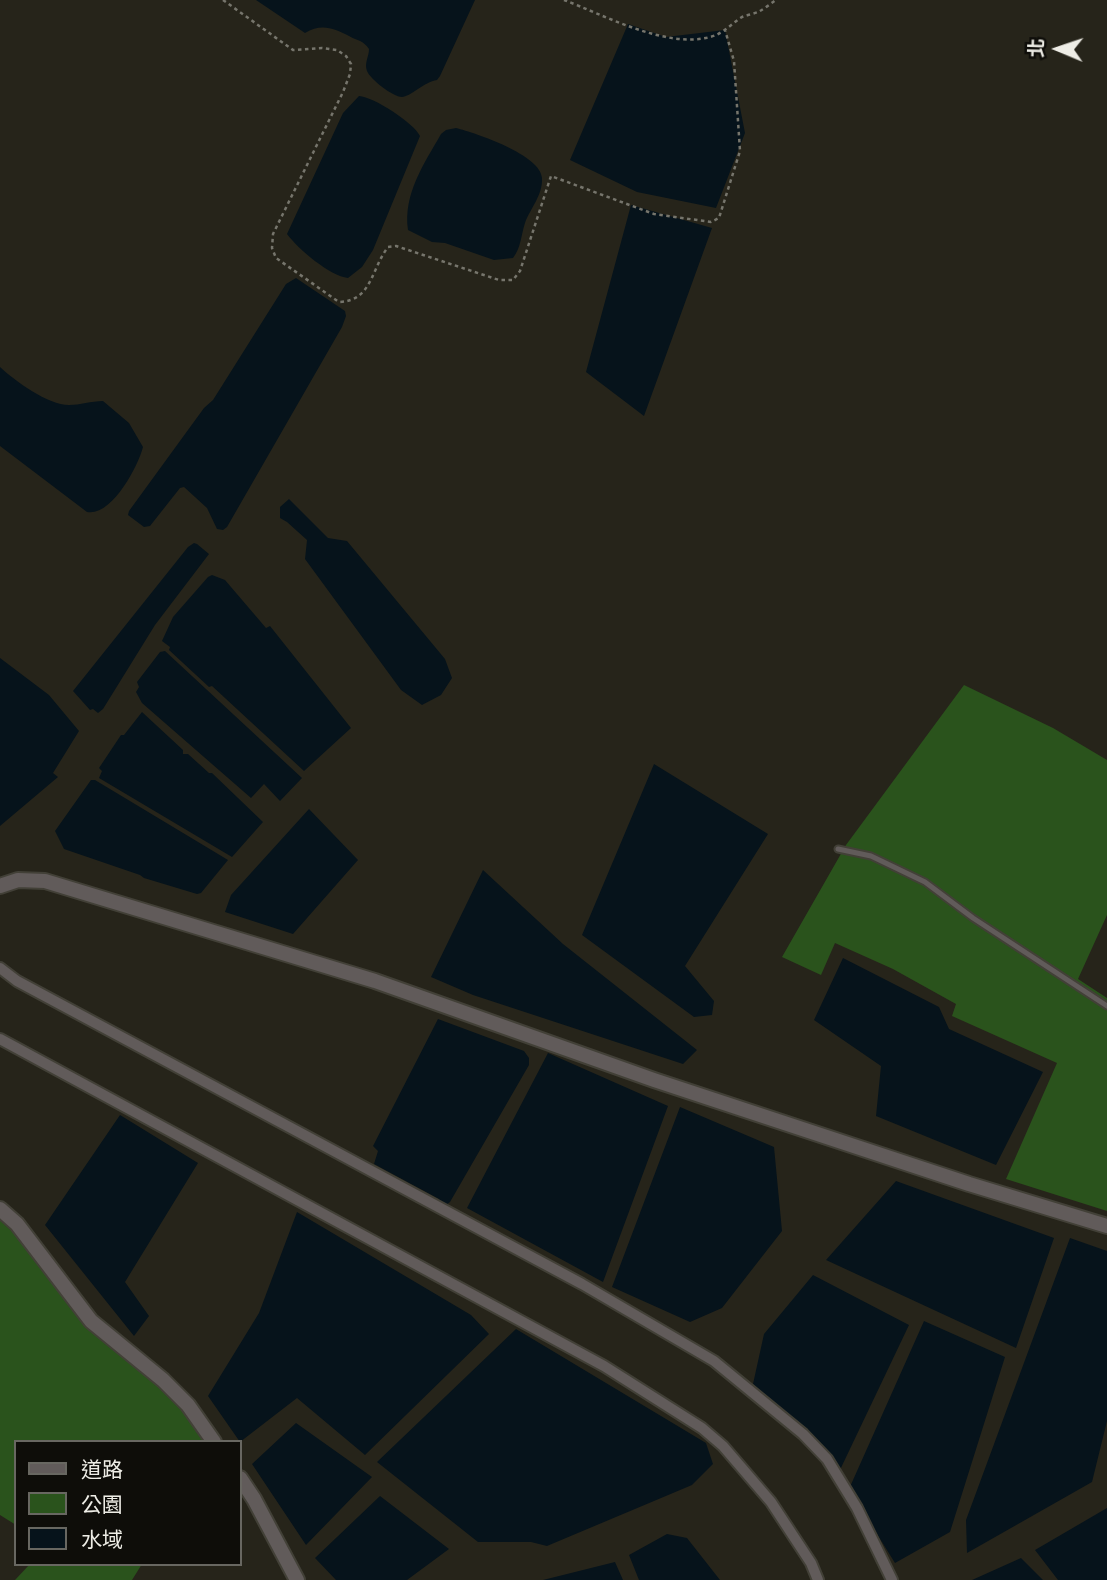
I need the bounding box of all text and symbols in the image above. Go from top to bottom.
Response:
north arrow [1023,14,1093,84]
text: 北 [1023,38,1050,58]
legend [14,1440,242,1566]
text: 道路 [81,1455,123,1485]
text: 公園 [81,1490,123,1520]
text: 水域 [81,1525,123,1555]

